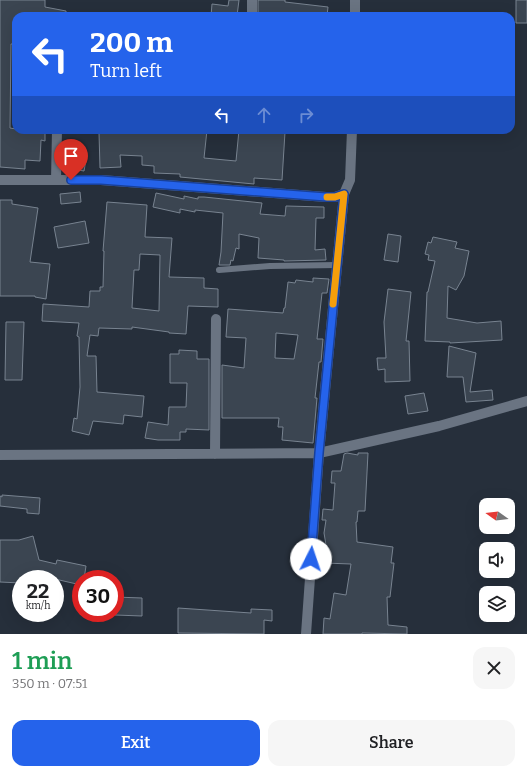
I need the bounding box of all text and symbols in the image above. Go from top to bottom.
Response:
text: 200 m [90,26,173,59]
icon: left [24,28,76,80]
text: Turn left [90,60,162,82]
icon: left [211,104,233,126]
icon: ahead [253,104,275,126]
icon: right [295,104,317,126]
pin [54,139,88,180]
icon: arrive [60,145,82,167]
north arrow [479,498,515,534]
map controls [479,498,515,622]
position arrow [290,538,332,580]
button: sound [479,542,515,578]
speed limit sign: 30 [72,570,124,622]
text: 22 [27,579,49,603]
button: layers [479,586,515,622]
text: km/h [26,600,50,612]
text: 1 min [12,647,72,675]
button: close [473,647,515,689]
text: 350 m · 07:51 [12,676,87,691]
button: Exit [12,720,260,766]
button: Share [268,720,515,766]

